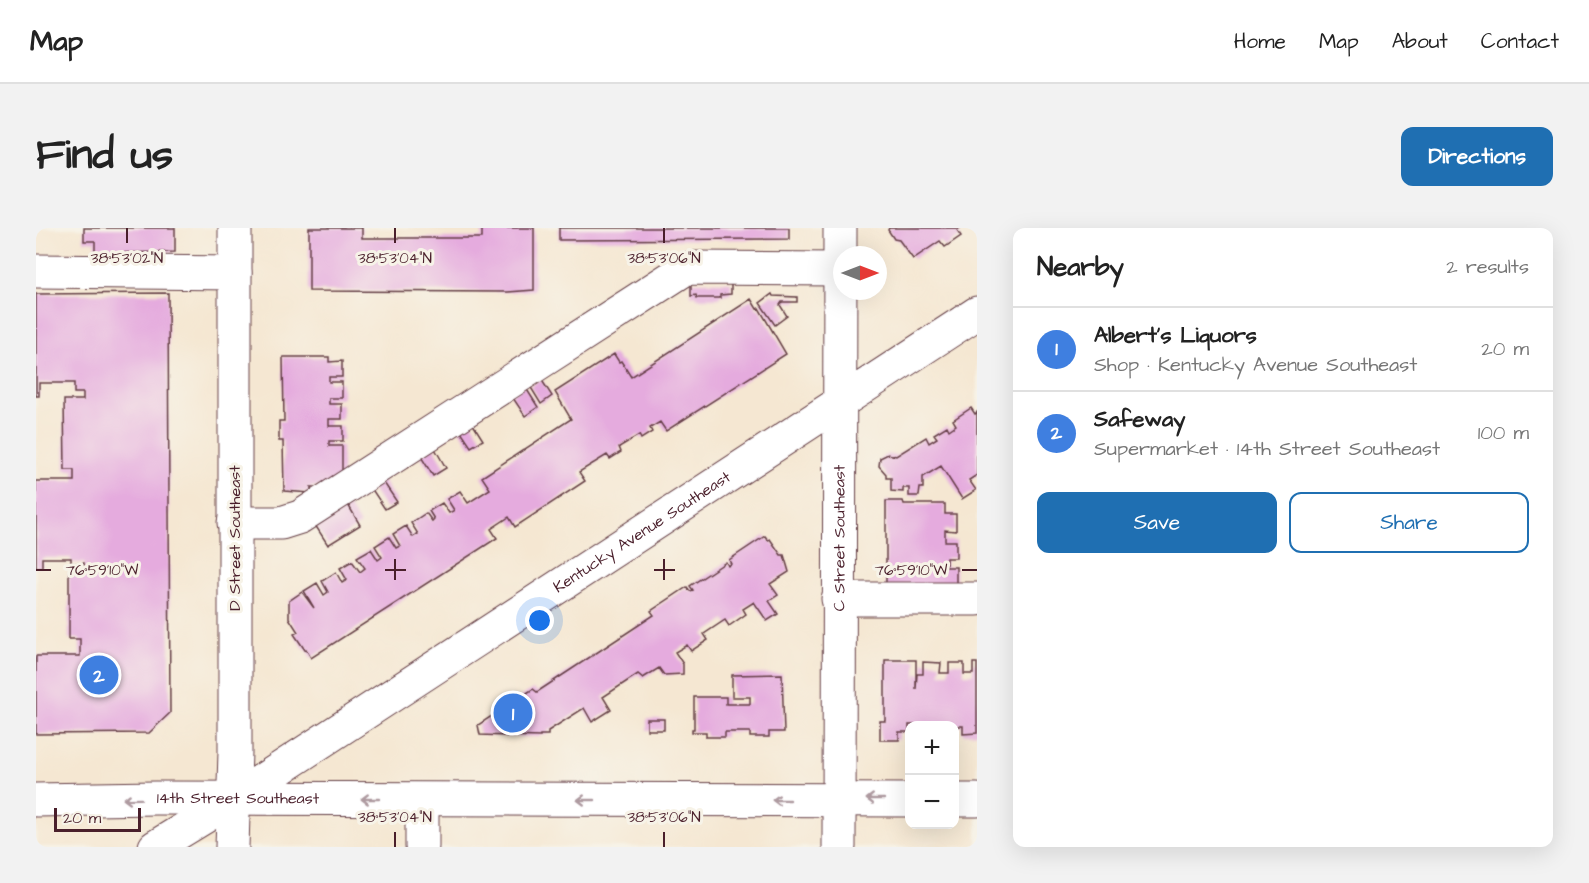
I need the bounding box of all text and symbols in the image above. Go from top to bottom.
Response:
text: Map [30,22,83,61]
text: Home [1234,27,1286,56]
text: Map [1319,27,1359,56]
text: About [1392,27,1448,56]
text: Contact [1481,27,1559,56]
text: Find us [36,127,173,185]
button: Directions [1401,127,1553,186]
north arrow [833,246,887,300]
text: 38°53'02"N [91,248,163,269]
text: 38°53'04"N [358,248,432,269]
text: 38°53'06"N [627,248,701,269]
text: Nearby [1037,249,1124,285]
text: 2 results [1446,253,1529,281]
text: Albert's Liquors [1094,320,1257,351]
text: 1 [1055,335,1058,363]
text: 20 m [1481,335,1529,363]
text: Shop · Kentucky Avenue Southeast [1094,351,1417,379]
text: Safeway [1094,404,1185,435]
text: 2 [1051,419,1062,447]
text: 100 m [1478,419,1529,447]
text: Supermarket · 14th Street Southeast [1094,435,1440,463]
street label: C Street Southeast [828,464,851,611]
street label: D Street Southeast [224,465,246,611]
street label: Kentucky Avenue Southeast [549,466,735,598]
button: Save [1037,492,1277,553]
button: Share [1289,492,1529,553]
text: 76°59'10"W [66,560,138,581]
text: 76°59'10"W [875,560,947,581]
your location [525,606,554,635]
pin: 2 [80,652,118,698]
pin: 1 [494,690,532,736]
map controls [905,721,959,829]
button: + [905,721,959,775]
button: − [905,775,959,829]
street label: 14th Street Southeast [157,787,320,809]
one-way arrow [122,793,142,805]
one-way arrow [361,794,381,805]
one-way arrow [577,794,597,806]
one-way arrow [772,794,792,806]
one-way arrow [865,794,885,805]
scale bar [54,805,141,832]
text: 20 m [63,807,101,829]
text: 38°53'04"N [358,807,432,828]
text: 38°53'06"N [627,807,701,828]

